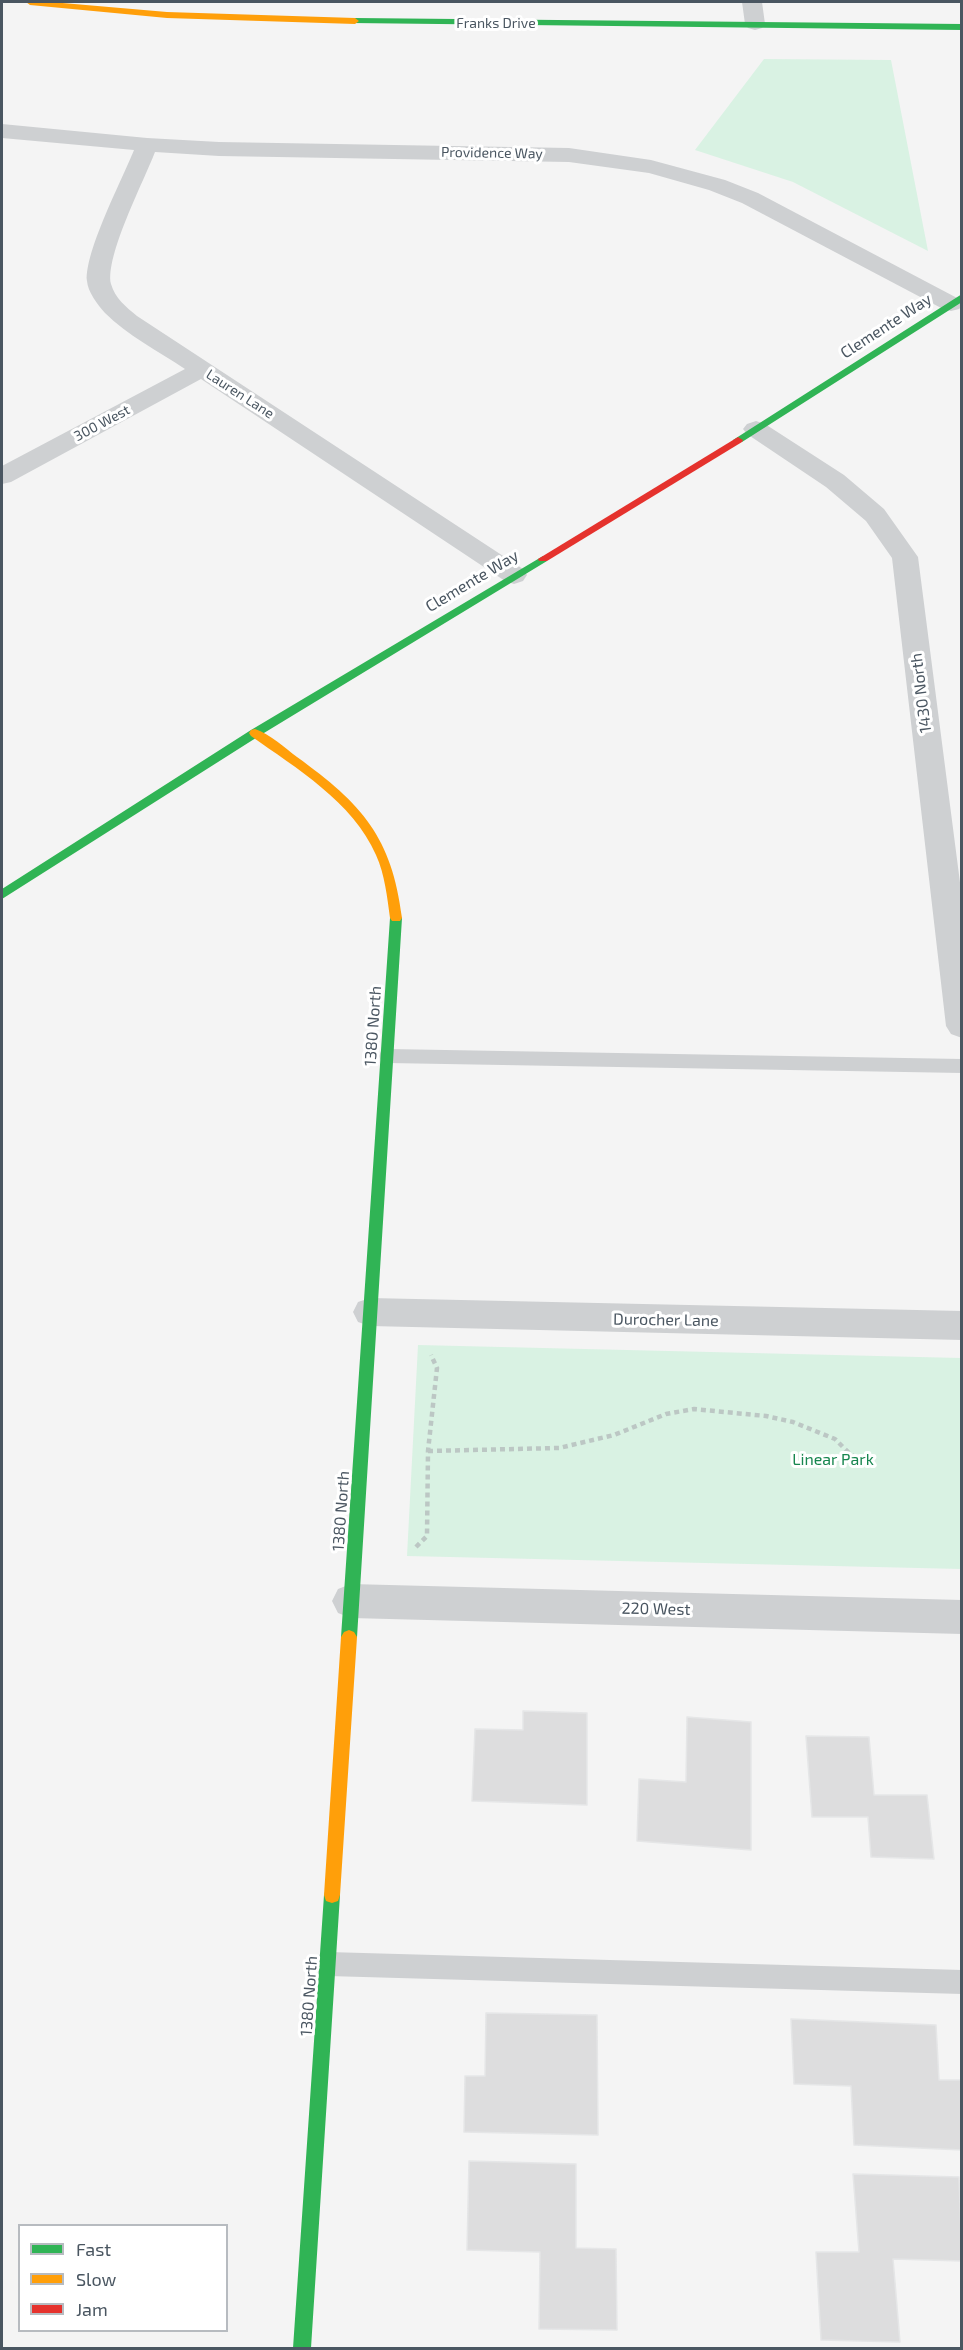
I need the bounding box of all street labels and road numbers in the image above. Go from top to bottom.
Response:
street label: Franks Drive [456,15,536,31]
street label: Providence Way [441,144,543,162]
street label: Clemente Way [837,289,935,363]
street label: Lauren Lane [203,366,277,422]
street label: 300 West [71,401,133,445]
street label: Clemente Way [422,546,522,616]
street label: 1430 North [907,652,935,734]
street label: 1380 North [361,985,385,1067]
street label: Durocher Lane [613,1309,719,1331]
street label: 1380 North [329,1470,353,1552]
street label: 220 West [621,1599,691,1619]
street label: 1380 North [297,1955,321,2037]

